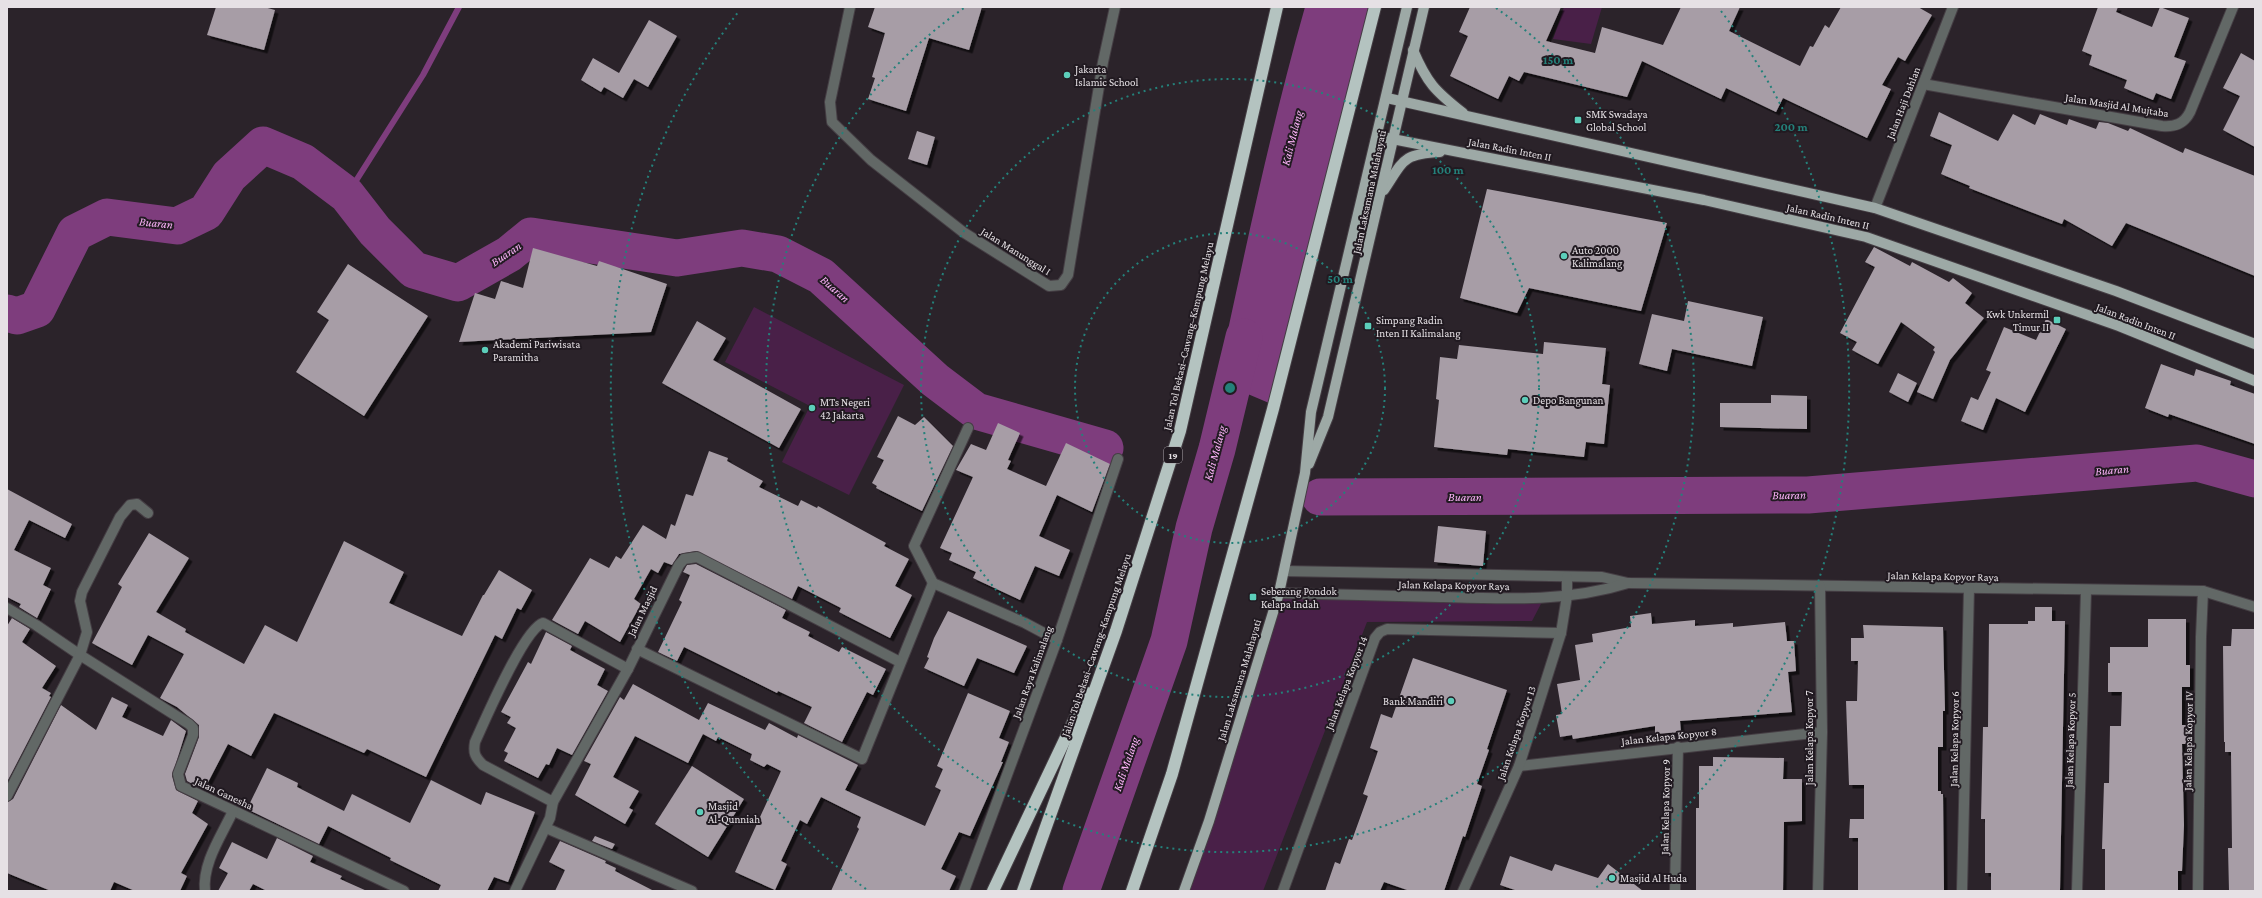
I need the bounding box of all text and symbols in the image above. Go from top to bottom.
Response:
text: 150 m [1543,53,1574,67]
place label: Jakarta Islamic School [1074,63,1138,88]
street label: Jalan Haji Dahlan [1883,65,1923,142]
marker: Jakarta Islamic School [1062,70,1072,80]
street label: Jalan Masjid Al Mujtaba [2063,91,2170,120]
water label: Kali Malang [1278,108,1306,167]
place label: SMK Swadaya Global School [1586,108,1648,133]
marker: SMK Swadaya Global School [1573,115,1583,125]
text: 200 m [1774,120,1808,134]
street label: Jalan Laksamana Malahayati [1350,129,1389,256]
street label: Jalan Radin Inten II [1466,135,1553,164]
text: 100 m [1432,163,1465,177]
street label: Jalan Radin Inten II [1784,200,1870,232]
water label: Buaran [138,214,174,232]
street label: Jalan Manunggal I [977,224,1053,278]
water label: Buaran [488,239,524,269]
street label: Jalan Tol Bekasi–Cawang–Kampung Melayu [1160,240,1217,433]
place label: Auto 2000 Kalimalang [1572,244,1623,270]
marker: Auto 2000 Kalimalang [1559,251,1569,261]
text: 50 m [1327,272,1354,286]
water label: Buaran [818,273,852,305]
street label: Jalan Radin Inten II [2093,300,2178,343]
place label: Kwk Unkermil Timur II [1986,308,2049,333]
place label: Simpang Radin Inten II Kalimalang [1376,314,1461,340]
marker: Kwk Unkermil Timur II [2052,315,2062,325]
marker: Simpang Radin Inten II Kalimalang [1363,321,1373,331]
place label: Akademi Pariwisata Paramitha [493,338,580,363]
marker: Akademi Pariwisata Paramitha [480,345,490,355]
centre of rings [1223,381,1237,395]
place label: Depo Bangunan [1533,394,1604,407]
marker: Depo Bangunan [1520,395,1530,405]
place label: MTs Negeri 42 Jakarta [820,396,870,422]
marker: MTs Negeri 42 Jakarta [807,403,817,413]
water label: Kali Malang [1201,423,1229,482]
road number: 19 [1164,447,1182,463]
water label: Buaran [2095,462,2129,478]
water label: Buaran [1772,488,1806,502]
water label: Buaran [1448,490,1482,504]
street label: Jalan Tol Bekasi–Cawang–Kampung Melayu [1059,552,1134,739]
street label: Jalan Kelapa Kopyor Raya [1886,569,1999,584]
street label: Jalan Kelapa Kopyor Raya [1397,578,1510,593]
street label: Jalan Masjid [624,584,660,639]
place label: Seberang Pondok Kelapa Indah [1261,585,1337,611]
marker: Seberang Pondok Kelapa Indah [1248,592,1258,602]
street label: Jalan Laksamana Malahayati [1215,618,1264,743]
street label: Jalan Raya Kalimalang [1009,623,1056,721]
street label: Jalan Kelapa Kopyor 14 [1322,634,1370,733]
street label: Jalan Kelapa Kopyor 13 [1494,684,1539,783]
street label: Jalan Kelapa Kopyor 7 [1803,690,1816,787]
street label: Jalan Kelapa Kopyor IV [2181,690,2196,792]
street label: Jalan Kelapa Kopyor 6 [1947,691,1962,788]
street label: Jalan Kelapa Kopyor 5 [2062,692,2079,789]
place label: Bank Mandiri [1383,695,1443,707]
marker: Bank Mandiri [1446,696,1456,706]
street label: Jalan Kelapa Kopyor 8 [1620,725,1718,748]
water label: Kali Malang [1110,734,1142,793]
street label: Jalan Kelapa Kopyor 9 [1658,759,1673,856]
street label: Jalan Ganesha [192,774,255,813]
place label: Masjid Al-Qunniah [708,800,760,825]
marker: Masjid Al-Qunniah [695,807,705,817]
place label: Masjid Al Huda [1620,872,1687,885]
marker: Masjid Al Huda [1607,873,1617,883]

